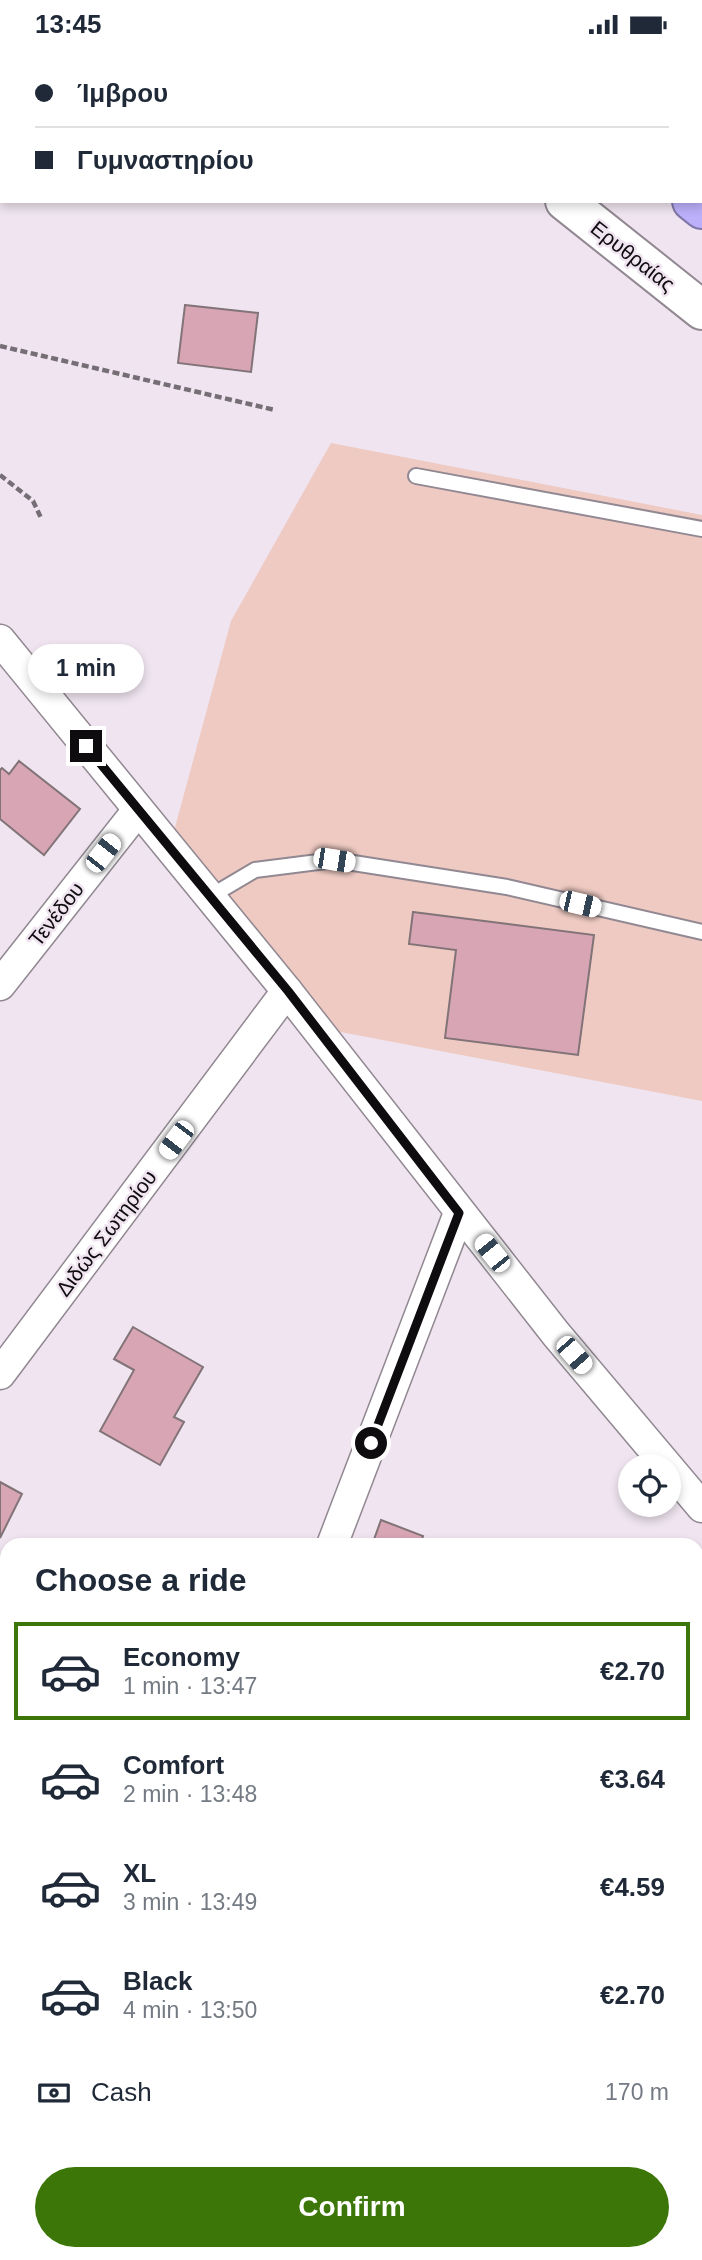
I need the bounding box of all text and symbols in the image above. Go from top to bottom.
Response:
text: 13:45 [35,9,102,39]
text: Ίμβρου [77,78,168,108]
text: Γυμναστηρίου [77,145,254,175]
street label: Ερυθραίας [586,216,680,296]
callout: 1 min [28,645,144,693]
text: 1 min [56,655,116,681]
route end [70,730,102,762]
car [82,830,125,876]
car [312,846,357,874]
street label: Τενέδου [24,878,88,950]
car [558,889,603,919]
car [155,1117,198,1163]
street label: Διδώς Σωτηρίου [51,1166,161,1300]
car [471,1230,514,1276]
car [553,1332,596,1378]
route start [355,1427,387,1459]
map controls [618,1454,681,1517]
button: locate [618,1454,681,1517]
text: Choose a ride [35,1562,247,1598]
icon: car [39,1640,102,1703]
text: Economy [123,1642,240,1672]
text: €2.70 [600,1656,665,1686]
text: 1 min · 13:47 [123,1673,257,1699]
icon: car [39,1748,102,1811]
text: Comfort [123,1750,224,1780]
text: €3.64 [600,1764,665,1794]
text: 2 min · 13:48 [123,1781,257,1807]
icon: car [39,1856,102,1919]
text: XL [123,1858,156,1888]
text: €4.59 [600,1872,665,1902]
text: 3 min · 13:49 [123,1889,257,1915]
icon: car [39,1964,102,2027]
text: Black [123,1966,192,1996]
text: €2.70 [600,1980,665,2010]
text: 4 min · 13:50 [123,1997,257,2023]
icon: cash [35,2074,73,2112]
text: Cash [91,2077,152,2107]
text: 170 m [605,2079,669,2105]
button: Confirm [35,2167,669,2247]

